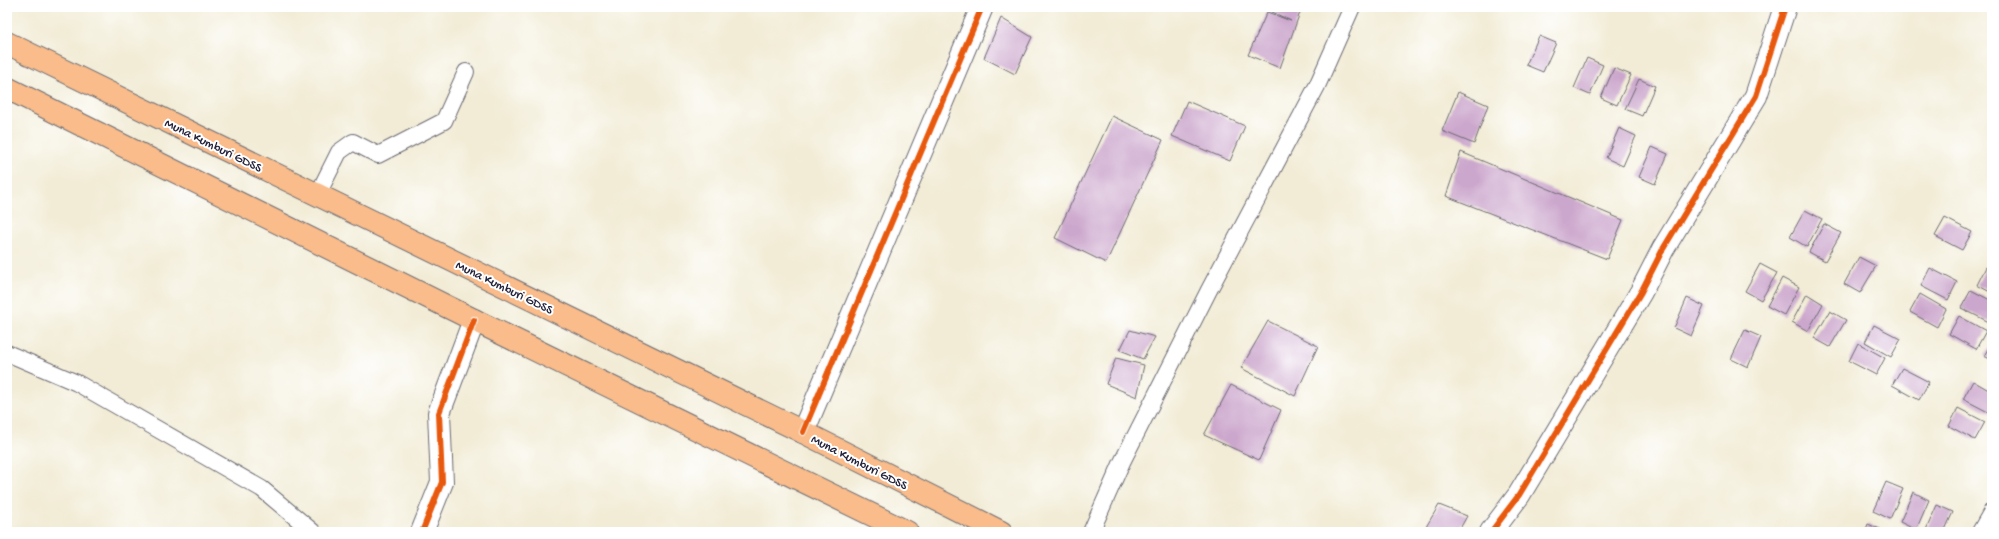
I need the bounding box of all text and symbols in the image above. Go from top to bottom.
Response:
street label: Muna Kumburi GDSS [162,116,265,177]
street label: Muna Kumburi GDSS [453,258,556,319]
street label: Muna Kumburi GDSS [808,432,910,494]

